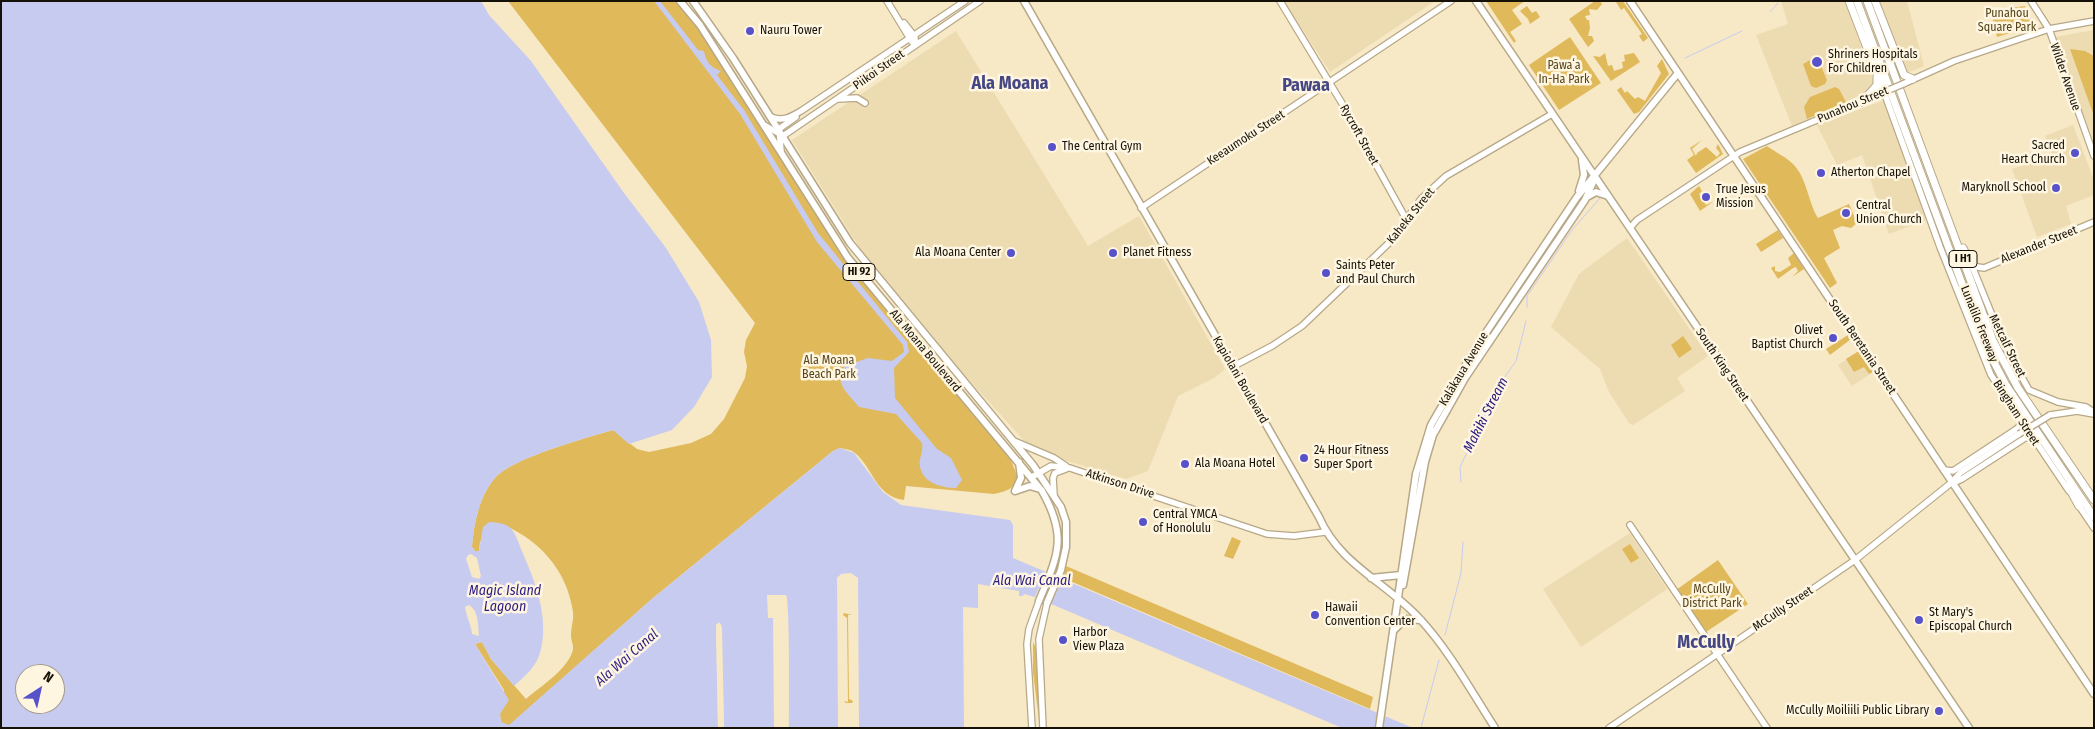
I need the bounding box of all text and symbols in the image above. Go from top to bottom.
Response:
park label: Punahou Square Park [1978,7,2036,35]
place label: Nauru Tower [760,24,822,38]
marker: Nauru Tower [744,25,756,37]
street label: Wilder Avenue [2047,41,2083,113]
street label: Piikoi Street [851,47,907,93]
place label: Shriners Hospitals For Children [1828,48,1918,76]
marker: Shriners Hospitals For Children [1810,55,1824,69]
park label: Pāwaʻa In-Ha Park [1538,59,1590,87]
district label: Ala Moana [971,73,1049,95]
district label: Pawaa [1282,75,1330,97]
street label: Punahou Street [1815,84,1891,126]
street label: Rycroft Street [1336,102,1382,168]
street label: Keeaumoku Street [1204,108,1288,168]
place label: Sacred Heart Church [2001,139,2065,167]
place label: The Central Gym [1062,140,1142,154]
marker: The Central Gym [1046,141,1058,153]
marker: Sacred Heart Church [2069,147,2081,159]
place label: Atherton Chapel [1831,166,1911,180]
marker: Atherton Chapel [1815,167,1827,179]
place label: Maryknoll School [1961,181,2046,195]
marker: Maryknoll School [2050,182,2062,194]
place label: True Jesus Mission [1716,183,1766,211]
street label: Kaheka Street [1384,185,1438,247]
marker: True Jesus Mission [1700,191,1712,203]
place label: Central Union Church [1856,199,1922,227]
marker: Central Union Church [1840,207,1852,219]
street label: Alexander Street [1999,223,2079,267]
place label: Ala Moana Center [915,246,1001,260]
place label: Planet Fitness [1123,246,1191,260]
marker: Ala Moana Center [1005,247,1017,259]
marker: Planet Fitness [1107,247,1119,259]
road number: I H1 [1949,250,1977,268]
place label: Saints Peter and Paul Church [1336,259,1415,287]
road number: HI 92 [843,264,875,280]
marker: Saints Peter and Paul Church [1320,267,1332,279]
street label: Lunalilo Freeway [1957,284,2001,364]
street label: South Beretania Street [1825,297,1899,397]
street label: Ala Moana Boulevard [886,307,964,395]
street label: Metcalf Street [1986,312,2028,380]
place label: Olivet Baptist Church [1751,324,1823,352]
street label: South King Street [1692,326,1752,404]
street label: Kalākaua Avenue [1436,330,1492,408]
marker: Olivet Baptist Church [1827,332,1839,344]
street label: Kapiolani Boulevard [1209,334,1271,426]
park label: Ala Moana Beach Park [802,354,856,382]
water label: Makiki Stream [1460,375,1512,455]
street label: Bingham Street [1989,377,2043,449]
place label: 24 Hour Fitness Super Sport [1314,444,1389,472]
marker: 24 Hour Fitness Super Sport [1298,452,1310,464]
place label: Ala Moana Hotel [1195,457,1275,471]
marker: Ala Moana Hotel [1179,458,1191,470]
street label: Atkinson Drive [1084,466,1156,502]
place label: Central YMCA of Honolulu [1153,508,1217,536]
marker: Central YMCA of Honolulu [1137,516,1149,528]
water label: Ala Wai Canal [993,573,1071,589]
water label: Magic Island Lagoon [469,583,541,616]
park label: McCully District Park [1682,583,1742,611]
street label: McCully Street [1750,584,1816,634]
place label: Hawaii Convention Center [1325,601,1415,629]
place label: St Mary's Episcopal Church [1929,606,2012,634]
marker: Hawaii Convention Center [1309,609,1321,621]
marker: St Mary's Episcopal Church [1913,614,1925,626]
water label: Ala Wai Canal [592,626,662,690]
place label: Harbor View Plaza [1073,626,1124,654]
district label: McCully [1677,632,1735,654]
marker: Harbor View Plaza [1057,634,1069,646]
north arrow [15,664,65,714]
text: N [40,668,57,686]
place label: McCully Moiliili Public Library [1786,704,1929,718]
marker: McCully Moiliili Public Library [1933,705,1945,717]

